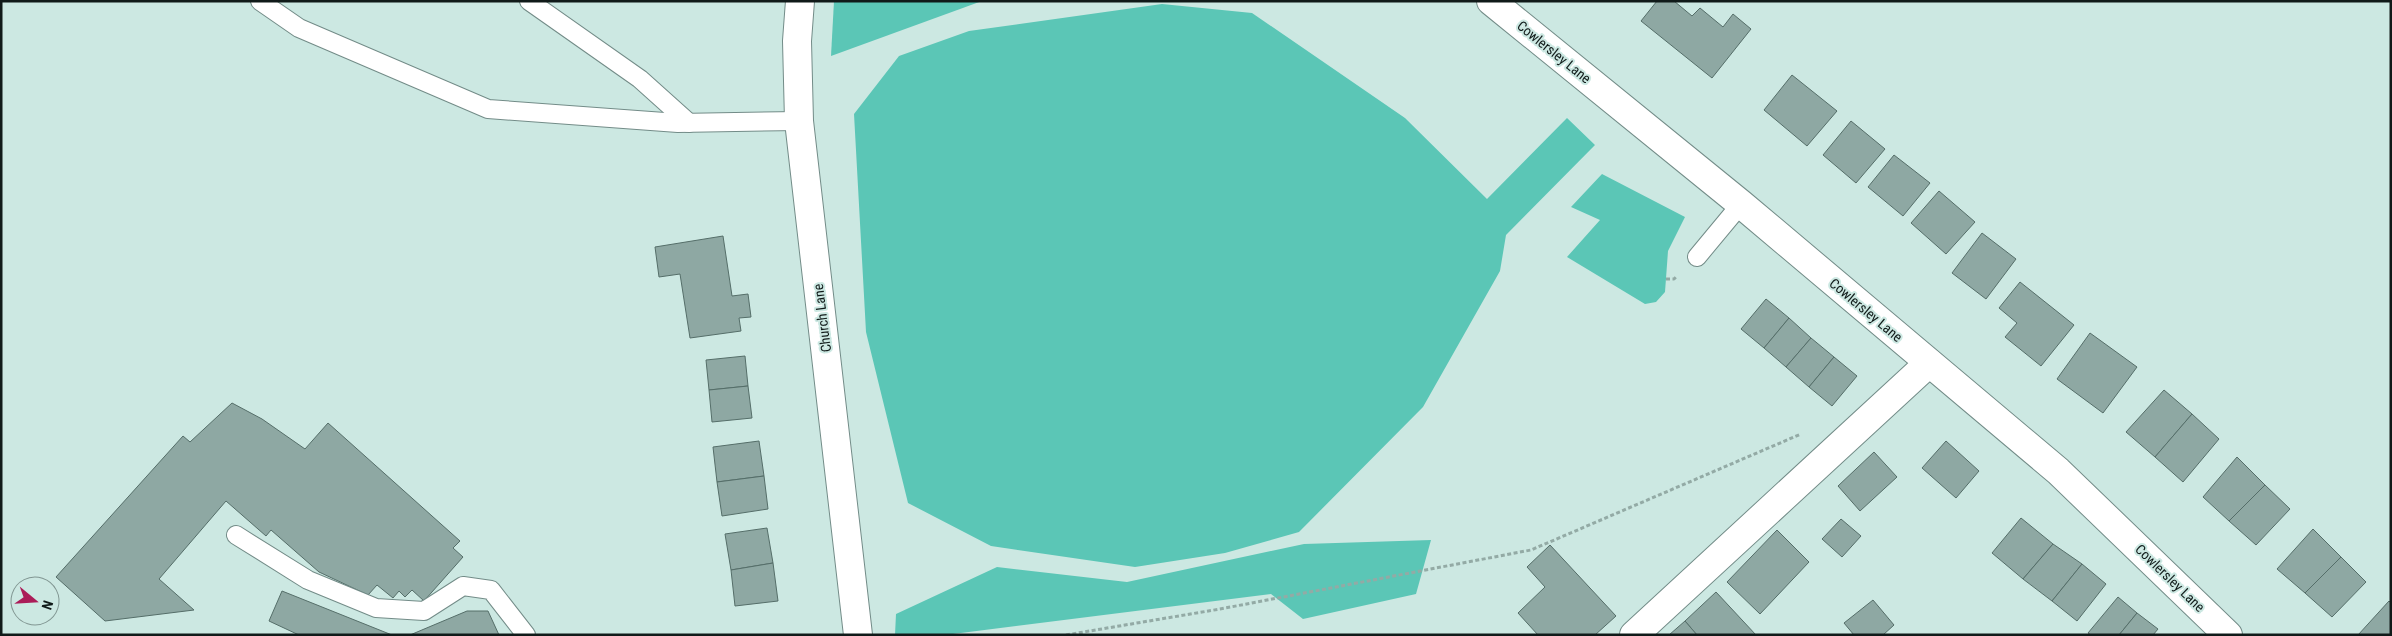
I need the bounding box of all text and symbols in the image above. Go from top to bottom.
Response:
street label: Cowlersley Lane [1514,17,1594,87]
street label: Cowlersley Lane [1826,275,1906,345]
street label: Church Lane [810,282,834,353]
street label: Cowlersley Lane [2132,541,2208,615]
north arrow [10,576,60,626]
text: N [38,598,56,612]

